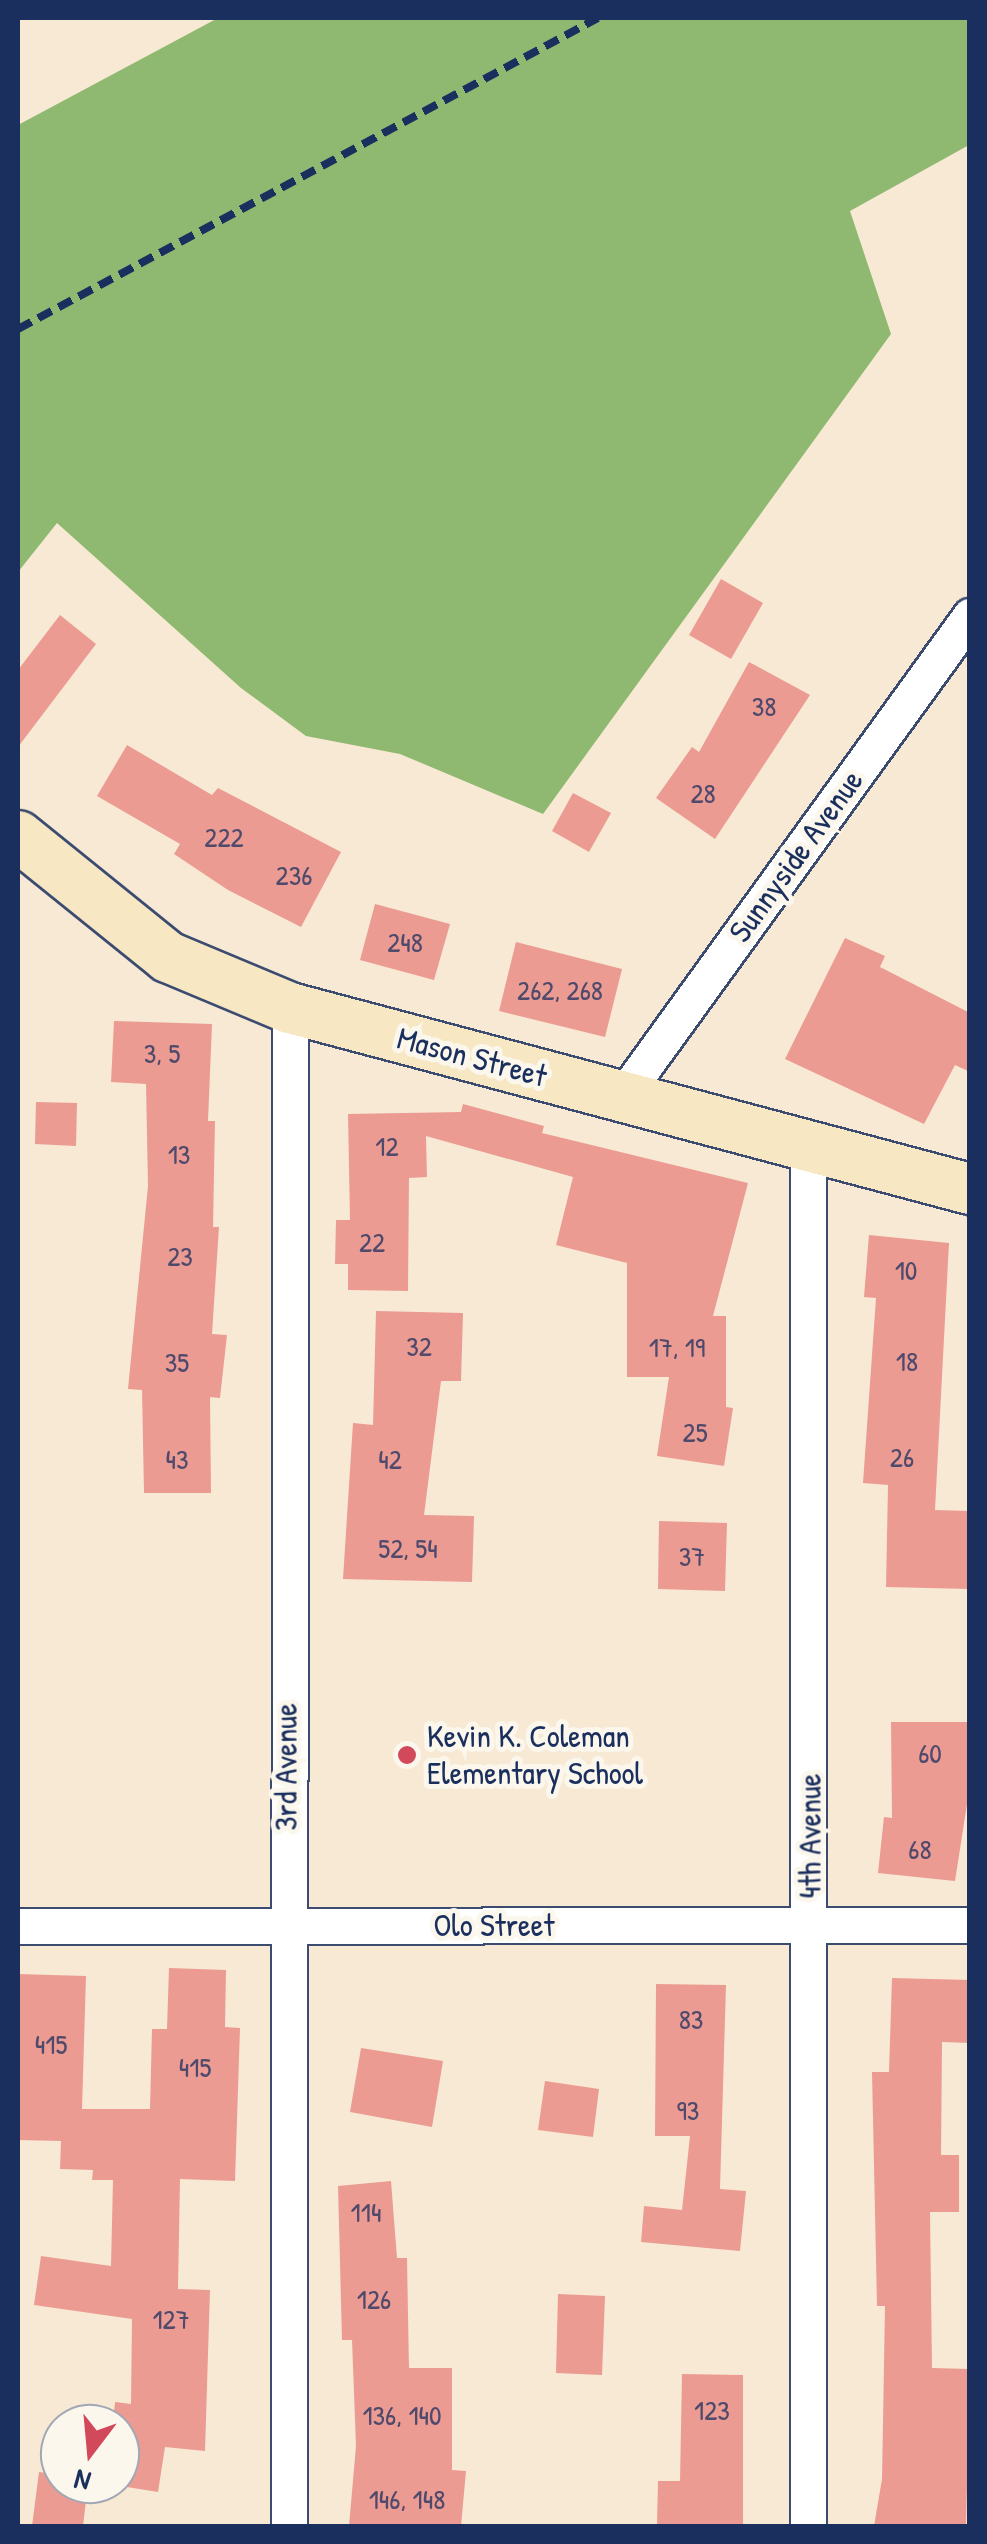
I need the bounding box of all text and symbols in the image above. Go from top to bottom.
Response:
house number: 38 [752,689,776,723]
street label: Sunnyside Avenue [721,763,871,949]
house number: 28 [690,776,716,810]
house number: 222 [204,820,244,854]
house number: 236 [276,858,312,892]
house number: 248 [387,925,423,959]
house number: 262, 268 [517,973,603,1007]
street label: Mason Street [393,1019,551,1095]
house number: 3, 5 [144,1036,180,1070]
house number: 12 [375,1129,399,1163]
house number: 13 [168,1137,190,1171]
house number: 22 [359,1225,385,1259]
house number: 23 [167,1239,193,1273]
house number: 10 [895,1253,917,1287]
house number: 32 [406,1329,432,1363]
house number: 17, 19 [649,1330,705,1364]
house number: 18 [896,1344,918,1378]
house number: 35 [165,1345,189,1379]
house number: 25 [683,1415,707,1449]
house number: 26 [890,1440,914,1474]
house number: 43 [165,1442,189,1476]
house number: 42 [378,1442,402,1476]
house number: 52, 54 [378,1531,438,1565]
house number: 37 [679,1539,705,1573]
street label: 3rd Avenue [267,1703,305,1831]
place label: Kevin K. Coleman Elementary School [427,1718,643,1793]
house number: 60 [918,1736,942,1770]
marker: Kevin K. Coleman Elementary School [396,1744,418,1766]
street label: 4th Avenue [791,1774,829,1898]
house number: 68 [908,1832,932,1866]
street label: Olo Street [433,1906,555,1944]
house number: 83 [679,2002,703,2036]
house number: 415 [35,2027,67,2061]
house number: 415 [179,2050,211,2084]
house number: 93 [677,2093,699,2127]
house number: 114 [351,2195,381,2229]
house number: 126 [357,2282,391,2316]
house number: 127 [152,2302,190,2336]
house number: 123 [694,2393,730,2427]
house number: 136, 140 [362,2398,442,2432]
north arrow [40,2404,140,2504]
text: N [70,2461,95,2501]
house number: 146, 148 [369,2482,445,2516]

